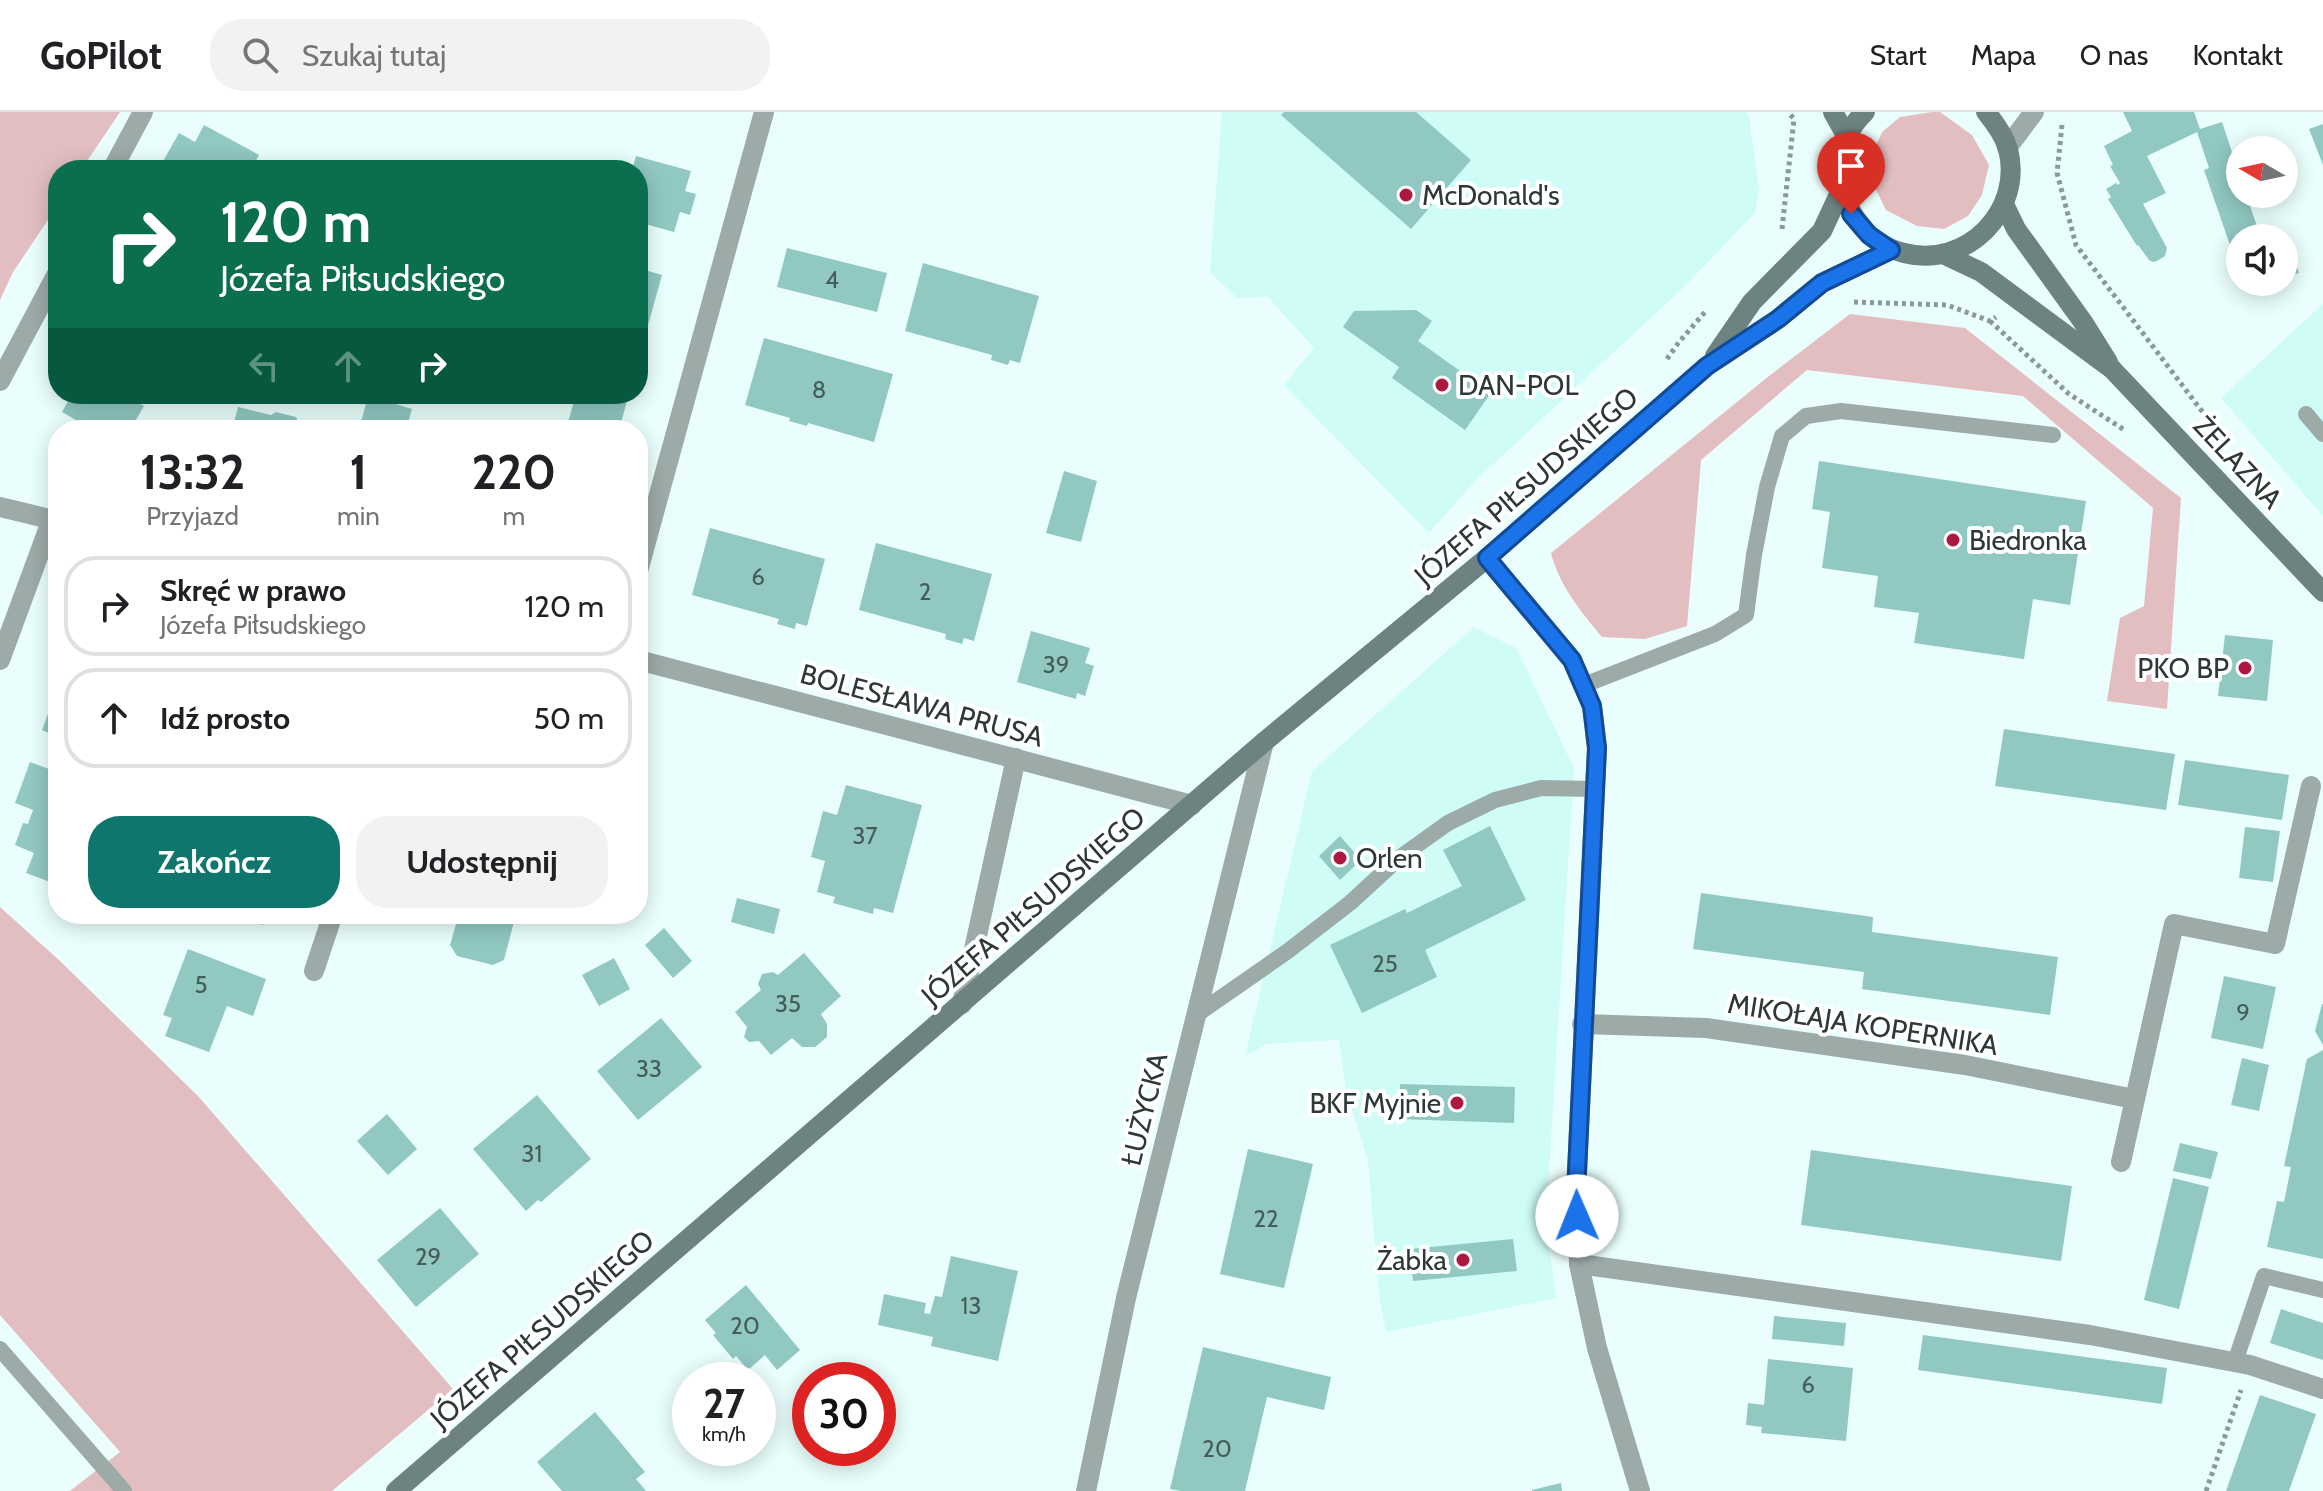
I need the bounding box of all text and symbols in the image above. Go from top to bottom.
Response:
search box [210,19,770,91]
text: GoPilot [40,32,162,79]
icon: search [238,33,282,77]
text: Szukaj tutaj [302,37,446,74]
text: Start [1870,38,1927,72]
text: Mapa [1971,38,2036,72]
text: O nas [2080,38,2148,72]
text: Kontakt [2192,38,2283,72]
pin [1817,132,1885,214]
north arrow [2226,136,2298,208]
map controls [2226,136,2298,296]
icon: arrive [1829,144,1873,188]
place label: McDonald's [1422,178,1560,212]
marker: McDonald's [1397,186,1415,204]
text: 120 m [220,188,371,256]
icon: right [88,192,192,296]
button: sound [2226,224,2298,296]
text: Józefa Piłsudskiego [220,256,505,300]
house number: 4 [825,265,839,294]
icon: left [242,344,286,388]
icon: ahead [326,344,370,388]
icon: right [410,344,454,388]
place label: DAN-POL [1458,368,1578,402]
house number: 8 [812,375,826,404]
marker: DAN-POL [1433,376,1451,394]
street label: JÓZEFA PIŁSUDSKIEGO [1407,380,1645,593]
street label: ŻELAZNA [2187,409,2290,516]
text: 13:32 [140,443,245,501]
text: 1 [350,443,367,501]
text: 220 [472,443,556,501]
text: Przyjazd [146,500,239,532]
text: min [337,500,380,532]
text: m [503,500,525,532]
place label: Biedronka [1969,523,2087,557]
marker: Biedronka [1944,531,1962,549]
house number: 6 [751,562,765,591]
text: Skręć w prawo [160,572,346,609]
house number: 2 [919,577,931,606]
icon: right [92,584,136,628]
text: 120 m [524,588,604,625]
text: Józefa Piłsudskiego [160,609,366,641]
house number: 39 [1043,650,1069,679]
place label: PKO BP [2137,651,2229,685]
street label: BOLESŁAWA PRUSA [797,656,1048,754]
marker: PKO BP [2236,659,2254,677]
icon: ahead [92,696,136,740]
text: Idź prosto [160,700,290,737]
text: 50 m [534,700,604,737]
street label: JÓZEFA PIŁSUDSKIEGO [914,800,1152,1013]
button: Zakończ [88,816,340,908]
button: Udostępnij [356,816,608,908]
house number: 37 [852,821,878,850]
place label: Orlen [1356,841,1423,875]
marker: Orlen [1331,849,1349,867]
house number: 25 [1372,949,1398,978]
house number: 5 [195,970,207,999]
street label: MIKOŁAJA KOPERNIKA [1725,986,2001,1062]
house number: 35 [775,989,801,1018]
house number: 9 [2236,998,2250,1027]
street label: ŁUŻYCKA [1114,1048,1175,1169]
house number: 33 [636,1054,662,1083]
place label: BKF Myjnie [1309,1086,1441,1120]
marker: BKF Myjnie [1448,1094,1466,1112]
house number: 31 [522,1139,542,1168]
position arrow [1535,1174,1619,1258]
house number: 22 [1253,1204,1279,1233]
street label: JÓZEFA PIŁSUDSKIEGO [423,1223,661,1436]
house number: 29 [415,1242,441,1271]
place label: Żabka [1377,1243,1448,1277]
marker: Żabka [1454,1251,1472,1269]
house number: 13 [961,1291,981,1320]
house number: 20 [730,1311,760,1340]
speed limit sign: 30 [792,1362,896,1466]
house number: 6 [1801,1370,1815,1399]
text: 27 [703,1379,745,1428]
text: km/h [702,1422,746,1446]
house number: 20 [1202,1434,1232,1463]

